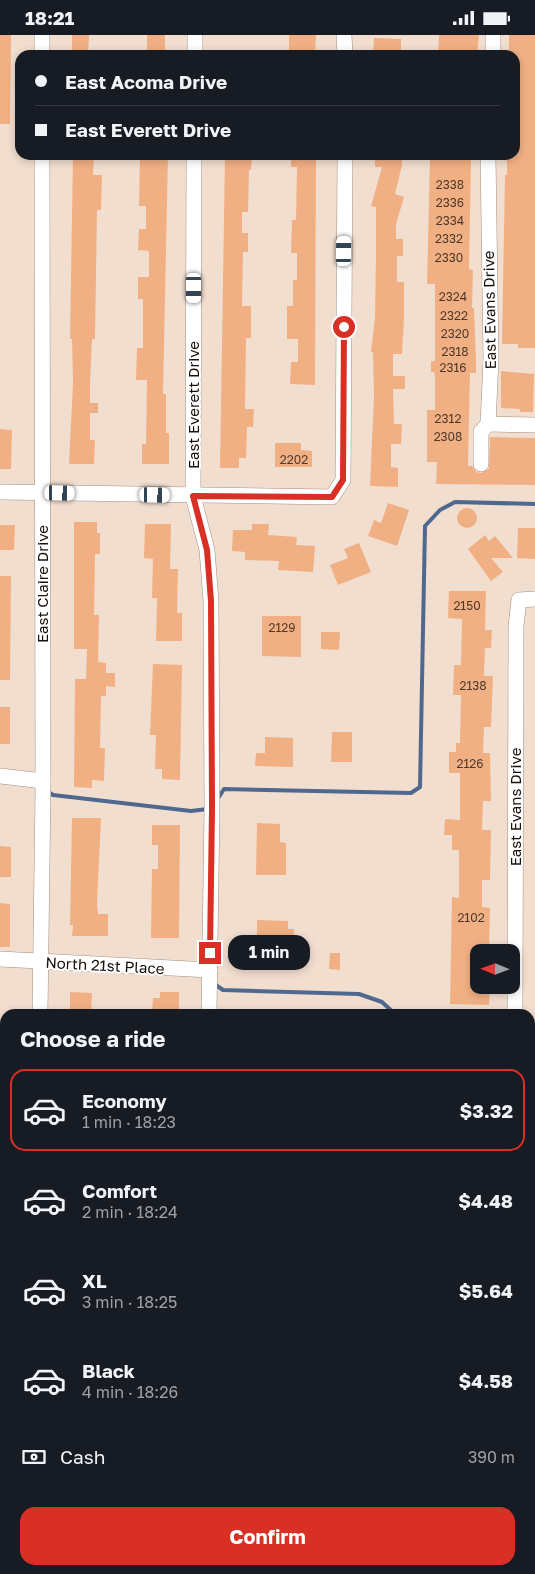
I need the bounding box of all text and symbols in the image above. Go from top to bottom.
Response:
text: 18:21 [25,6,74,29]
text: East Acoma Drive [65,70,227,93]
text: East Everett Drive [65,118,231,141]
house number: 2338 [436,177,464,192]
house number: 2336 [436,195,464,210]
house number: 2334 [436,213,464,228]
house number: 2332 [435,231,463,246]
car [336,236,351,266]
house number: 2330 [435,250,463,265]
street label: East Evans Drive [479,250,499,369]
car [186,273,201,303]
house number: 2324 [439,289,467,304]
house number: 2322 [440,308,468,323]
route start [333,316,355,338]
house number: 2320 [441,326,469,341]
street label: East Everett Drive [184,341,202,469]
house number: 2318 [441,344,469,359]
house number: 2316 [439,360,467,375]
house number: 2312 [435,411,461,426]
house number: 2308 [434,429,462,444]
house number: 2202 [280,452,308,467]
car [44,485,75,501]
car [139,487,170,503]
street label: East Claire Drive [33,525,51,643]
house number: 2150 [453,598,481,613]
house number: 2129 [268,620,296,635]
house number: 2138 [459,678,487,693]
street label: East Evans Drive [506,747,524,866]
house number: 2126 [456,756,484,771]
house number: 2102 [457,910,485,925]
callout: 1 min [228,935,310,971]
route end [199,942,221,964]
text: 1 min [249,942,289,962]
north arrow [470,944,520,994]
map controls [470,944,520,994]
street label: North 21st Place [45,953,165,977]
text: Choose a ride [20,1025,166,1052]
icon: car [22,1088,67,1133]
text: Economy [82,1089,167,1112]
text: $3.32 [459,1099,513,1122]
text: 1 min · 18:23 [82,1112,176,1132]
icon: car [22,1178,67,1223]
text: Comfort [82,1179,157,1202]
text: $4.48 [458,1189,513,1212]
text: 2 min · 18:24 [82,1202,178,1222]
icon: car [22,1268,67,1313]
text: XL [82,1269,107,1292]
text: $5.64 [459,1279,513,1302]
text: 3 min · 18:25 [82,1292,177,1312]
icon: car [22,1358,67,1403]
text: Black [82,1359,135,1382]
text: $4.58 [459,1369,513,1392]
text: 4 min · 18:26 [82,1382,178,1402]
icon: cash [20,1443,48,1471]
text: Cash [60,1445,105,1468]
text: 390 m [468,1447,515,1467]
button: Confirm [20,1507,515,1565]

